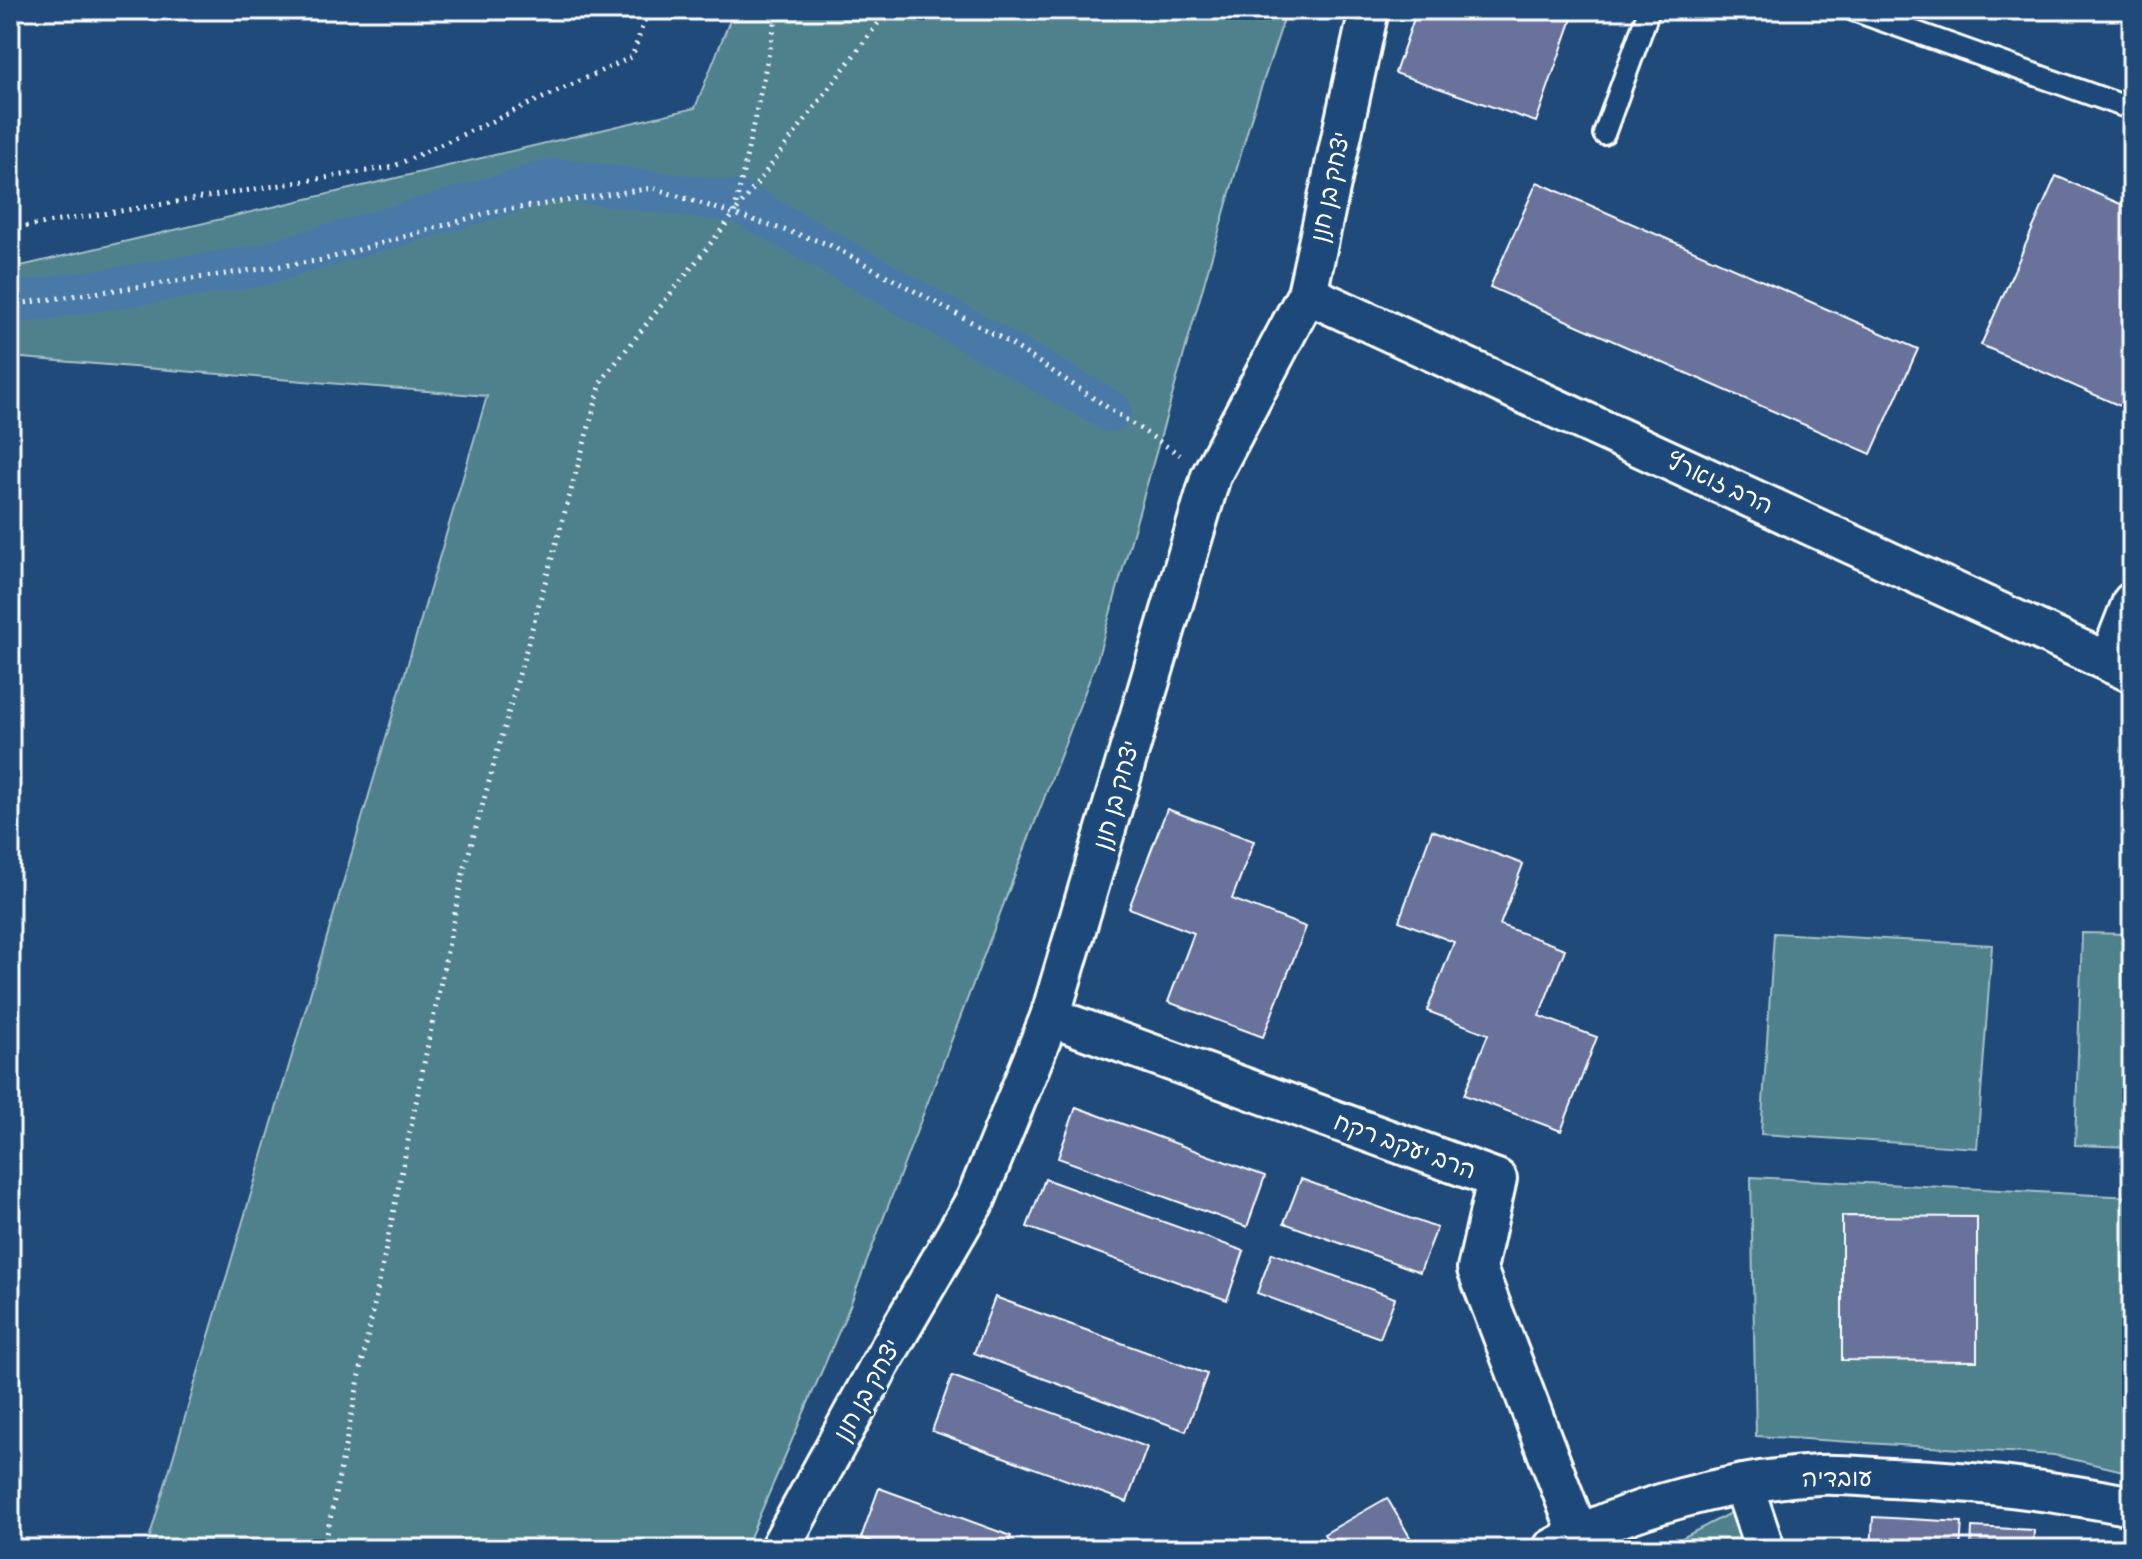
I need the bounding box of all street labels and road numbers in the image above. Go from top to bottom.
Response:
street label: יצחק בן חנן [1305,129,1361,246]
street label: הרב זוארץ [1660,446,1778,525]
street label: יצחק בן חנן [1087,737,1151,854]
street label: הרב יעקב רקח [1328,1107,1480,1190]
street label: יצחק בן חנן [828,1334,912,1449]
street label: עובדיה [1802,1463,1873,1499]

